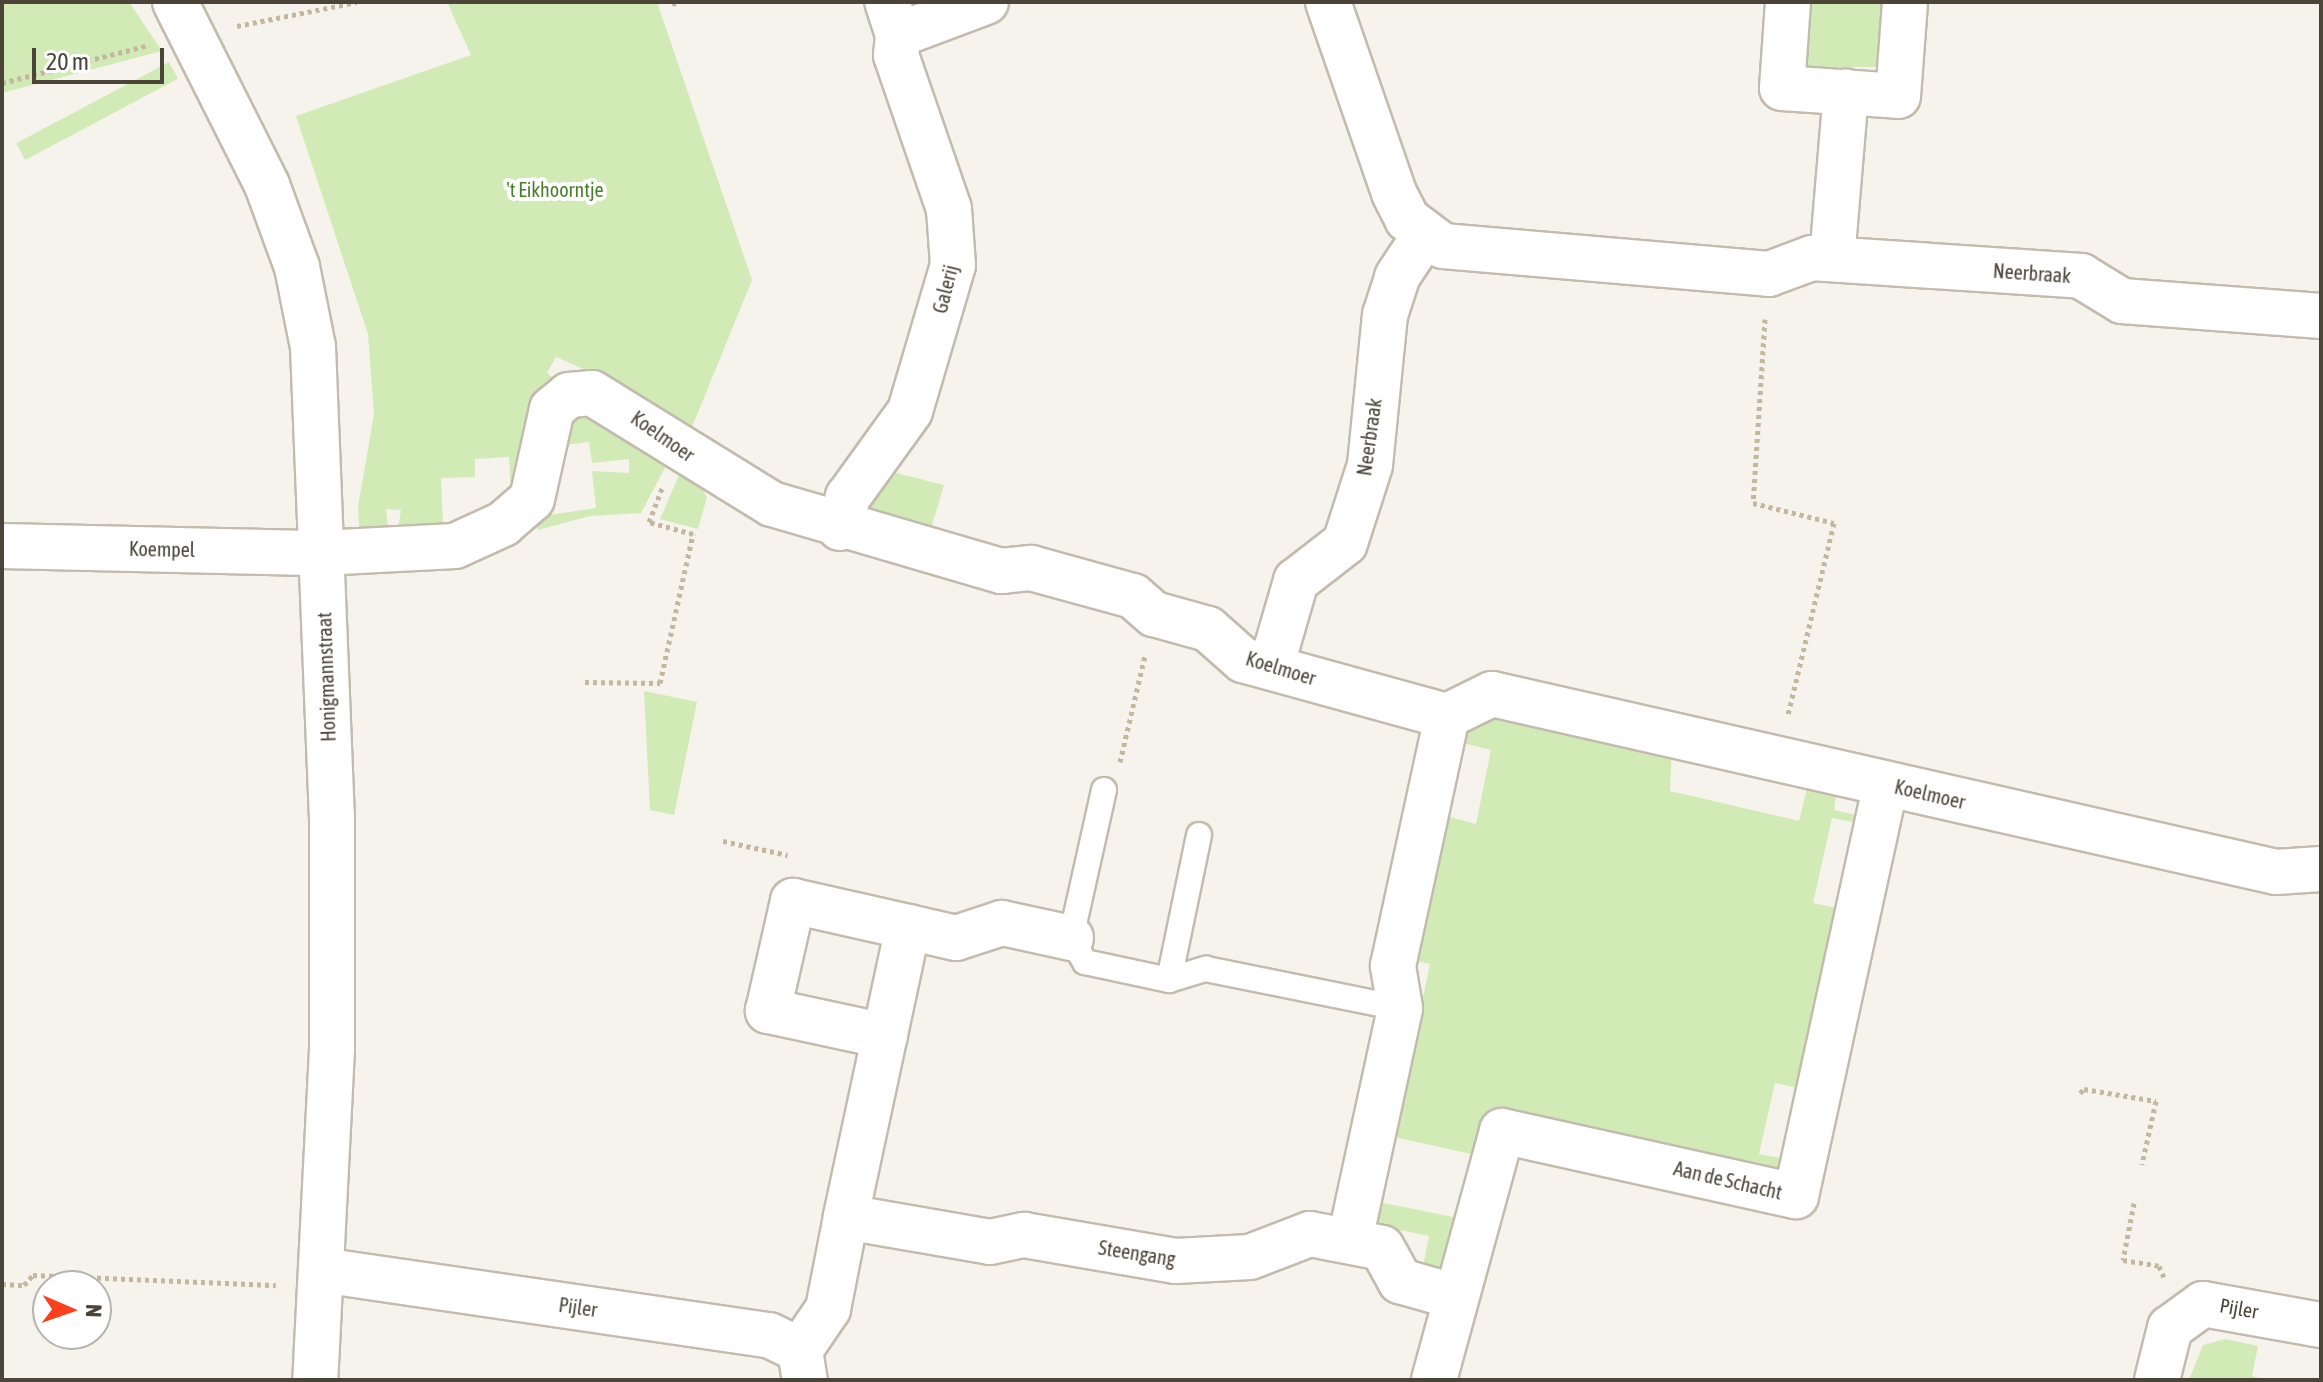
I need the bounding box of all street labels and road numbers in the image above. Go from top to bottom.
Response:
street label: Neerbraak [1992,258,2072,288]
street label: Galerij [927,262,963,316]
street label: Neerbraak [1352,397,1386,477]
street label: Koelmoer [627,406,699,466]
street label: Koempel [129,536,195,562]
street label: Honigmannstraat [312,612,340,742]
street label: Koelmoer [1243,646,1319,690]
street label: Koelmoer [1892,774,1968,814]
street label: Aan de Schacht [1671,1156,1785,1204]
street label: Steengang [1097,1235,1177,1271]
street label: Pijler [557,1292,599,1322]
street label: Pijler [2218,1293,2260,1323]

